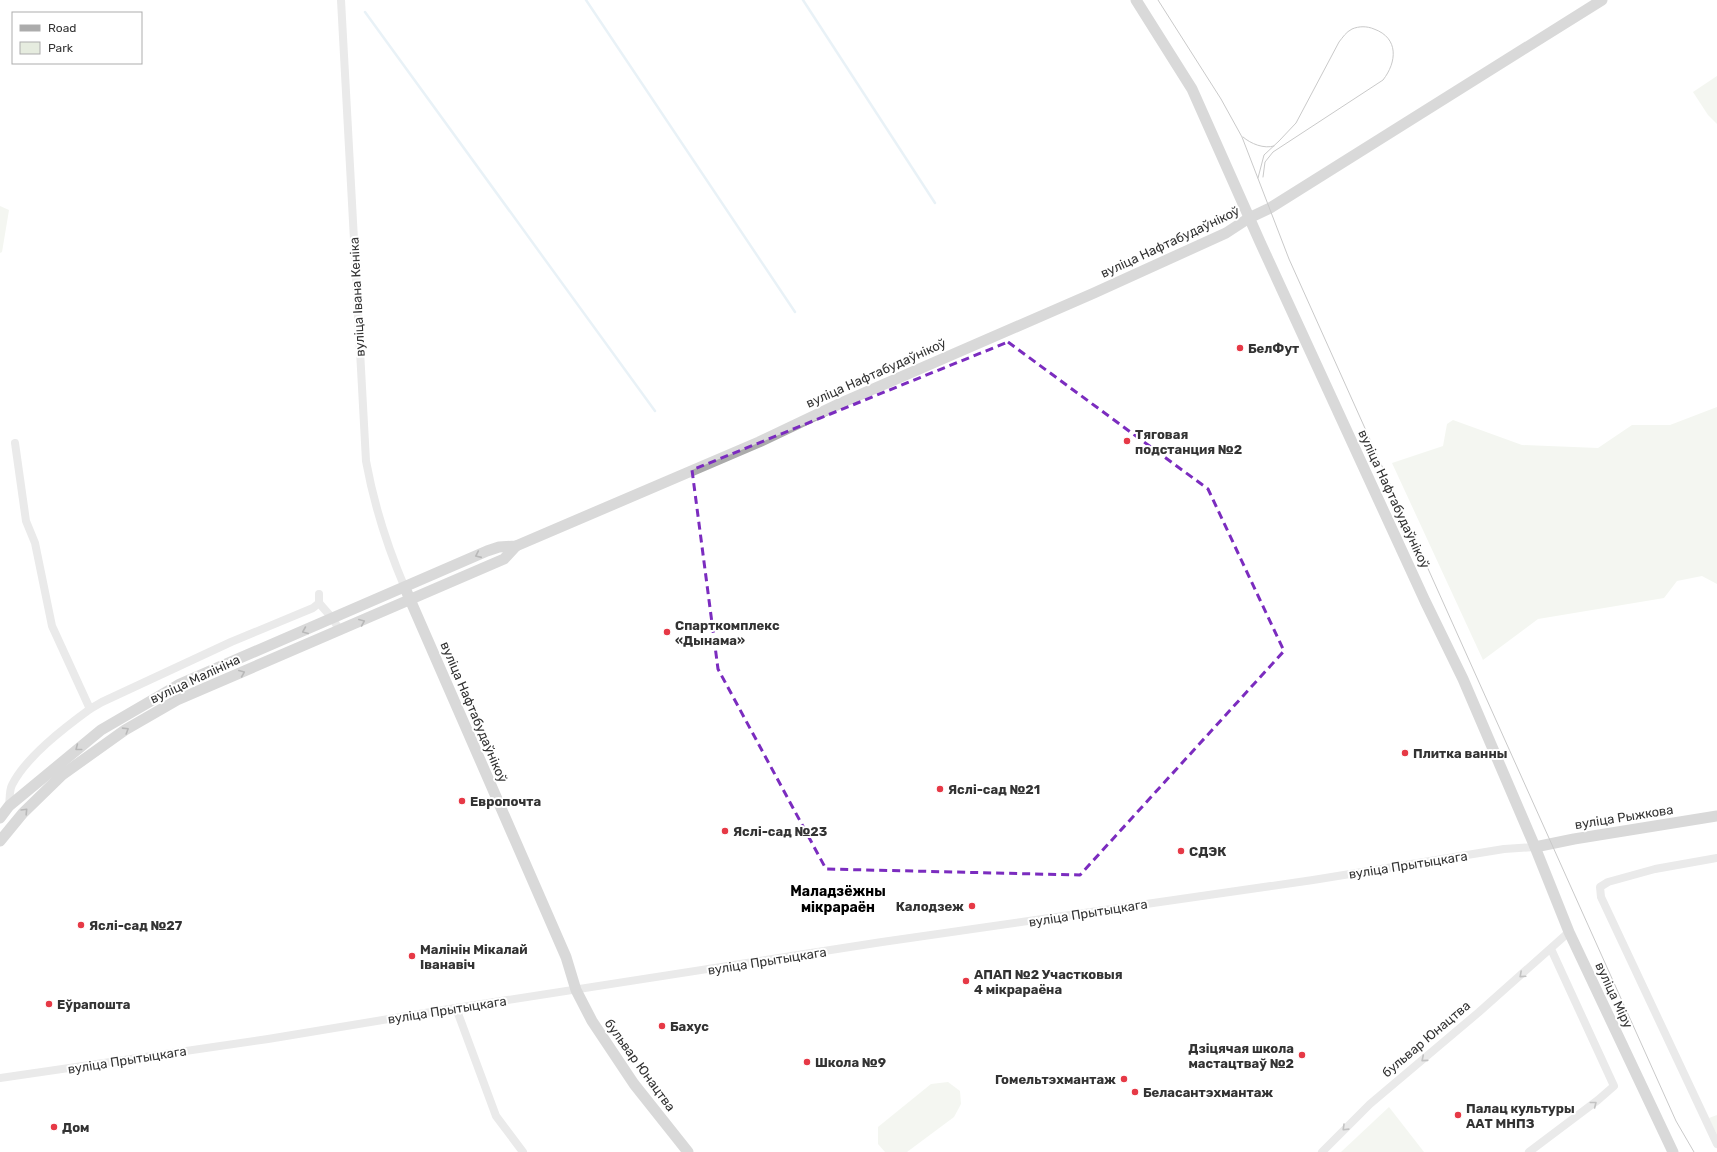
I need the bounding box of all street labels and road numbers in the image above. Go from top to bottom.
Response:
street label: вуліца Нафтабудаўнікоў [1098,203,1242,281]
street label: вуліца Івана Кеніка [346,237,368,357]
street label: вуліца Нафтабудаўнікоў [804,335,948,411]
street label: вуліца Нафтабудаўнікоў [1355,427,1433,571]
street label: вуліца Нафтабудаўнікоў [437,639,511,785]
street label: вуліца Малініна [148,652,242,706]
street label: вуліца Рыжкова [1574,802,1674,832]
street label: вуліца Прытыцкага [1347,848,1469,882]
street label: вуліца Прытыцкага [1027,896,1149,930]
street label: вуліца Прытыцкага [706,944,828,978]
street label: вуліца Міру [1592,960,1636,1030]
street label: вуліца Прытыцкага [386,993,508,1027]
street label: бульвар Юнацтва [1379,998,1473,1080]
street label: бульвар Юнацтва [601,1016,679,1114]
street label: вуліца Прытыцкага [66,1043,188,1077]

